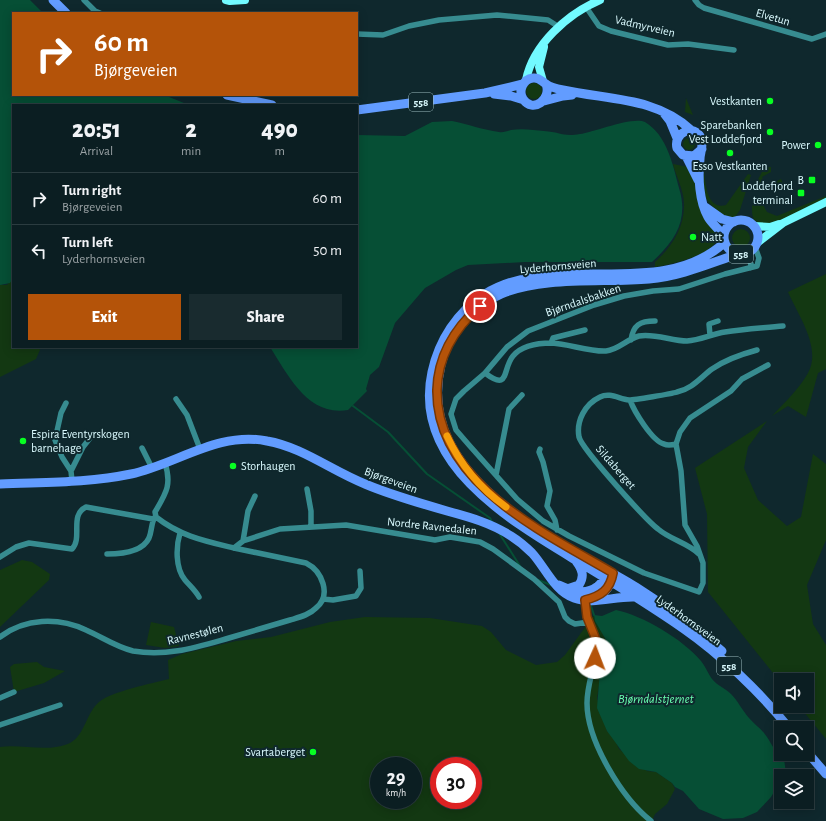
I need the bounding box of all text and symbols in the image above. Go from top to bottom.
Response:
street label: Elvetun [754,6,792,28]
street label: Vadmyrveien [613,13,676,40]
icon: right [28,28,80,80]
text: 60 m [94,29,149,57]
text: Bjørgeveien [94,62,178,80]
road number: 558 [409,93,433,111]
place label: Vestkanten [710,95,762,107]
marker: Vestkanten [765,96,775,106]
text: 20:51 [72,118,121,142]
text: 2 [185,118,197,142]
text: 490 [261,118,298,142]
place label: Sparebanken Vest Loddefjord [689,119,762,146]
marker: Sparebanken Vest Loddefjord [765,127,775,137]
place label: Power [781,139,810,151]
marker: Power [813,140,823,150]
text: Arrival [80,145,113,158]
text: min [181,145,201,158]
text: m [274,145,285,158]
marker: Esso Vestkanten [725,148,735,158]
place label: Esso Vestkanten [693,160,767,172]
place label: B [798,174,804,186]
marker: B [807,175,817,185]
place label: Loddefjord terminal [742,180,793,206]
text: Turn right [62,183,121,198]
icon: right [28,188,50,210]
marker: Loddefjord terminal [796,188,806,198]
text: 60 m [313,191,342,206]
text: Bjørgeveien [62,201,122,214]
place label: Natt [701,231,722,243]
marker: Natt [688,232,698,242]
text: Turn left [62,235,113,250]
icon: left [28,240,50,262]
text: 50 m [313,243,342,258]
road number: 558 [729,245,753,263]
text: Lyderhornsveien [62,253,145,266]
street label: Lyderhornsveien [519,257,597,276]
street label: Bjørndalsbakken [544,281,623,319]
pin [463,289,497,323]
button: Exit [28,294,181,340]
button: Share [189,294,342,340]
icon: arrive [469,295,491,317]
place label: Espira Eventyrskogen barnehage [31,428,130,454]
marker: Espira Eventyrskogen barnehage [18,436,28,446]
street label: Sildaberget [594,443,638,491]
place label: Storhaugen [241,460,295,472]
marker: Storhaugen [228,461,238,471]
street label: Bjørgeveien [362,465,419,496]
street label: Nordre Ravnedalen [386,515,478,537]
street label: Lyderhornsveien [654,593,724,648]
street label: Ravnestølen [166,621,224,647]
position arrow [574,637,616,679]
road number: 558 [717,657,741,675]
map controls [774,673,814,809]
button: sound [774,673,814,713]
water label: Bjørndalstjernet [618,693,695,706]
button: search [774,721,814,761]
place label: Svartaberget [245,746,305,758]
marker: Svartaberget [308,747,318,757]
speed limit sign: 30 [430,757,482,809]
text: 29 [386,768,406,788]
button: layers [774,769,814,809]
text: km/h [386,788,406,798]

